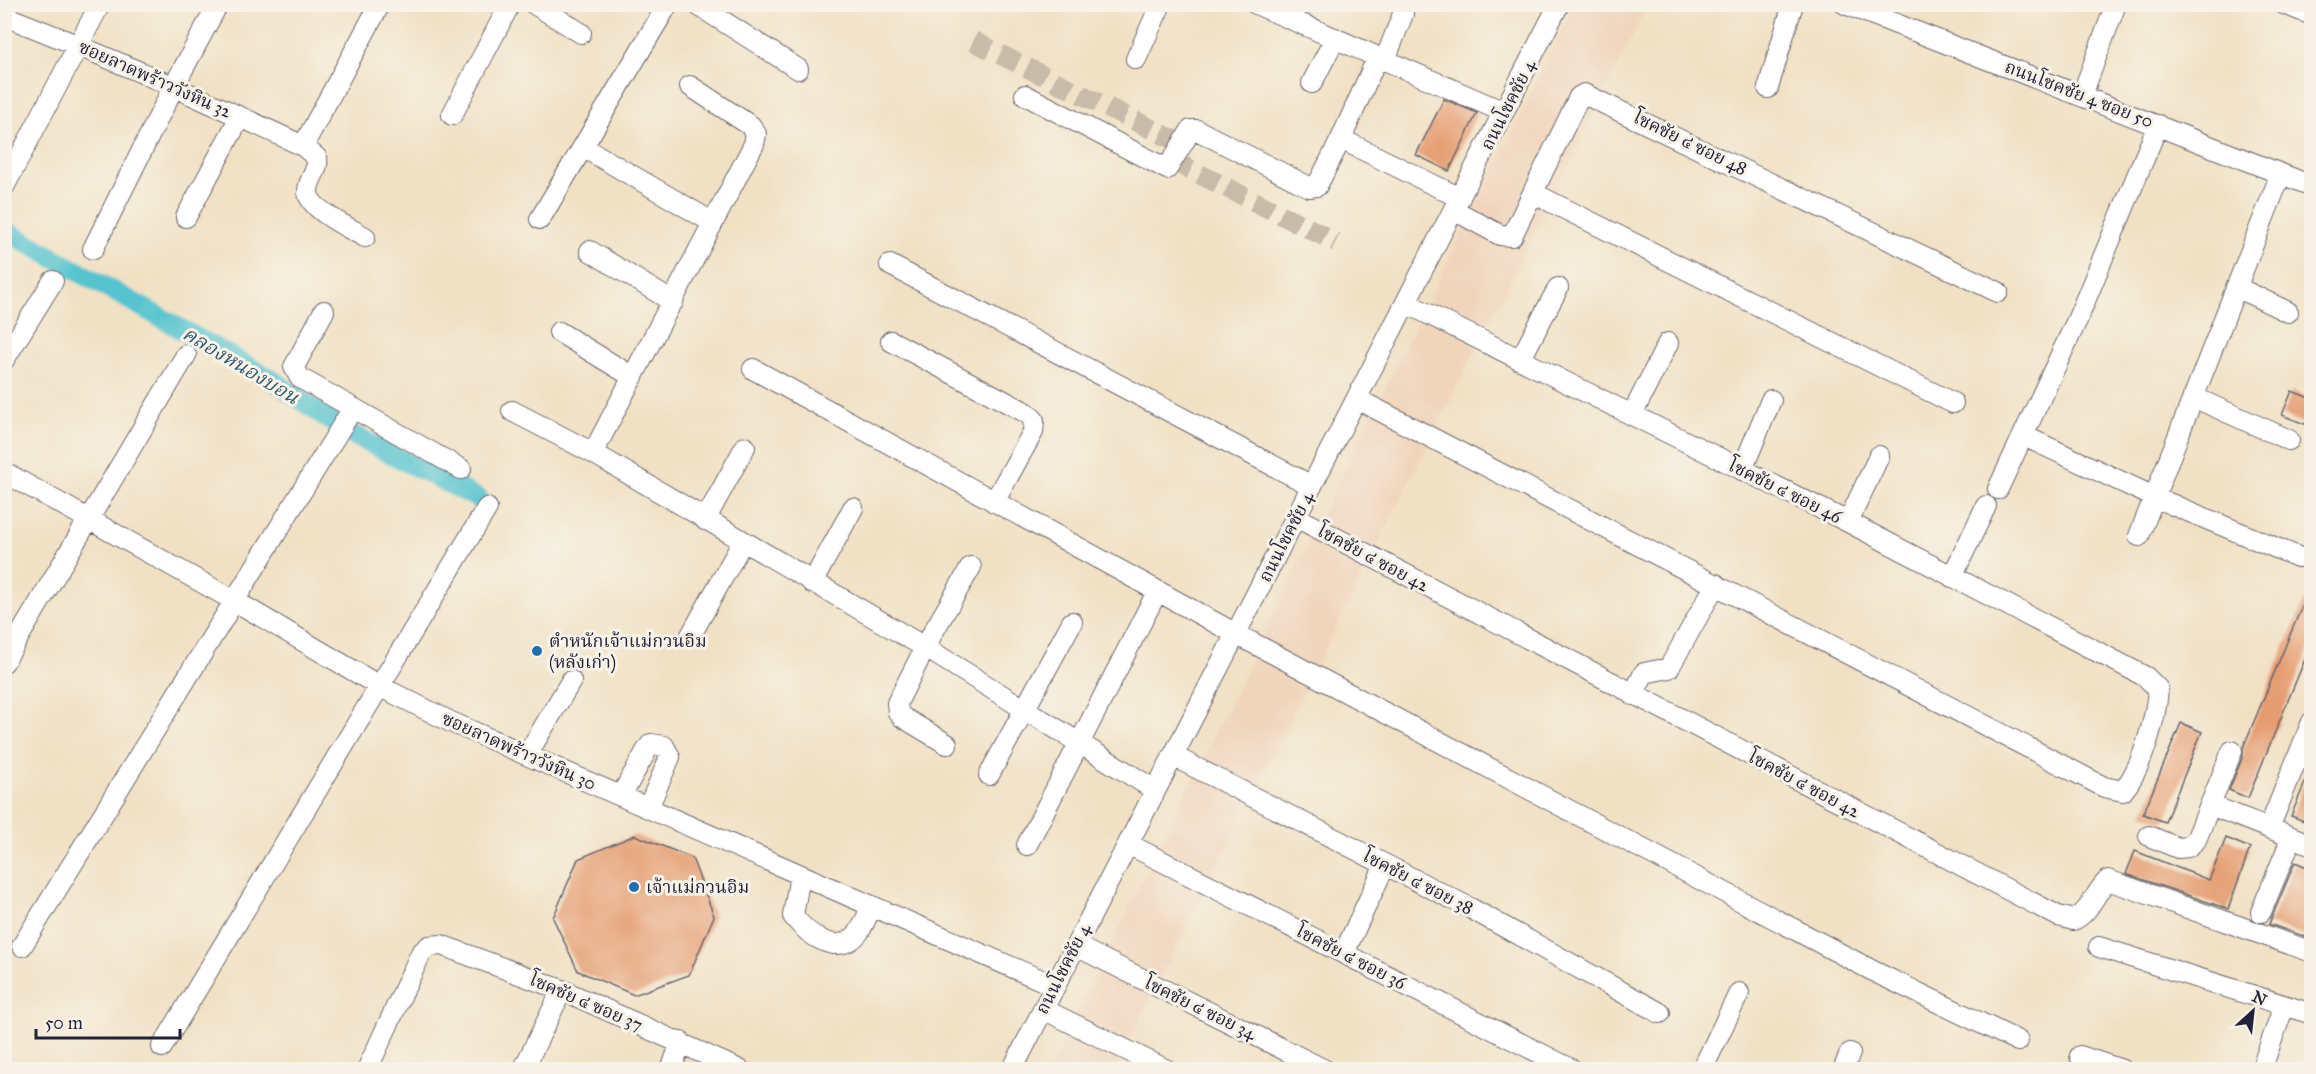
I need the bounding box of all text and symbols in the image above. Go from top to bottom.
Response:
street label: ซอยลาดพร้าววังหิน 32 [75,35,235,123]
street label: ถนนโชคชัย 4 [1474,54,1541,154]
street label: ถนนโชคชัย 4 ซอย 50 [2002,54,2157,132]
street label: โชคชัย ๔ ซอย 48 [1629,104,1751,180]
water label: คลองหนองบอน [179,321,304,409]
street label: โชคชัย ๔ ซอย 46 [1724,452,1847,528]
street label: ถนนโชคชัย 4 [1252,486,1319,586]
street label: โชคชัย ๔ ซอย 42 [1313,517,1434,597]
place label: ตำหนักเจ้าแม่กวนอิม (หลังเก่า) [549,630,707,674]
marker: ตำหนักเจ้าแม่กวนอิม (หลังเก่า) [530,644,544,658]
street label: ซอยลาดพร้าววังหิน 30 [439,707,599,795]
street label: โชคชัย ๔ ซอย 42 [1744,743,1865,823]
street label: โชคชัย ๔ ซอย 38 [1358,842,1478,919]
place label: เจ้าแม่กวนอิม [646,876,749,898]
marker: เจ้าแม่กวนอิม [627,880,641,894]
street label: ถนนโชคชัย 4 [1029,918,1096,1018]
street label: โชคชัย ๔ ซอย 36 [1291,918,1411,995]
street label: โชคชัย ๔ ซอย 37 [525,966,647,1036]
street label: โชคชัย ๔ ซอย 34 [1140,969,1261,1045]
north arrow [2223,981,2283,1041]
text: N [2249,987,2270,1010]
scale bar [36,1002,180,1040]
text: 50 m [45,1012,83,1034]

